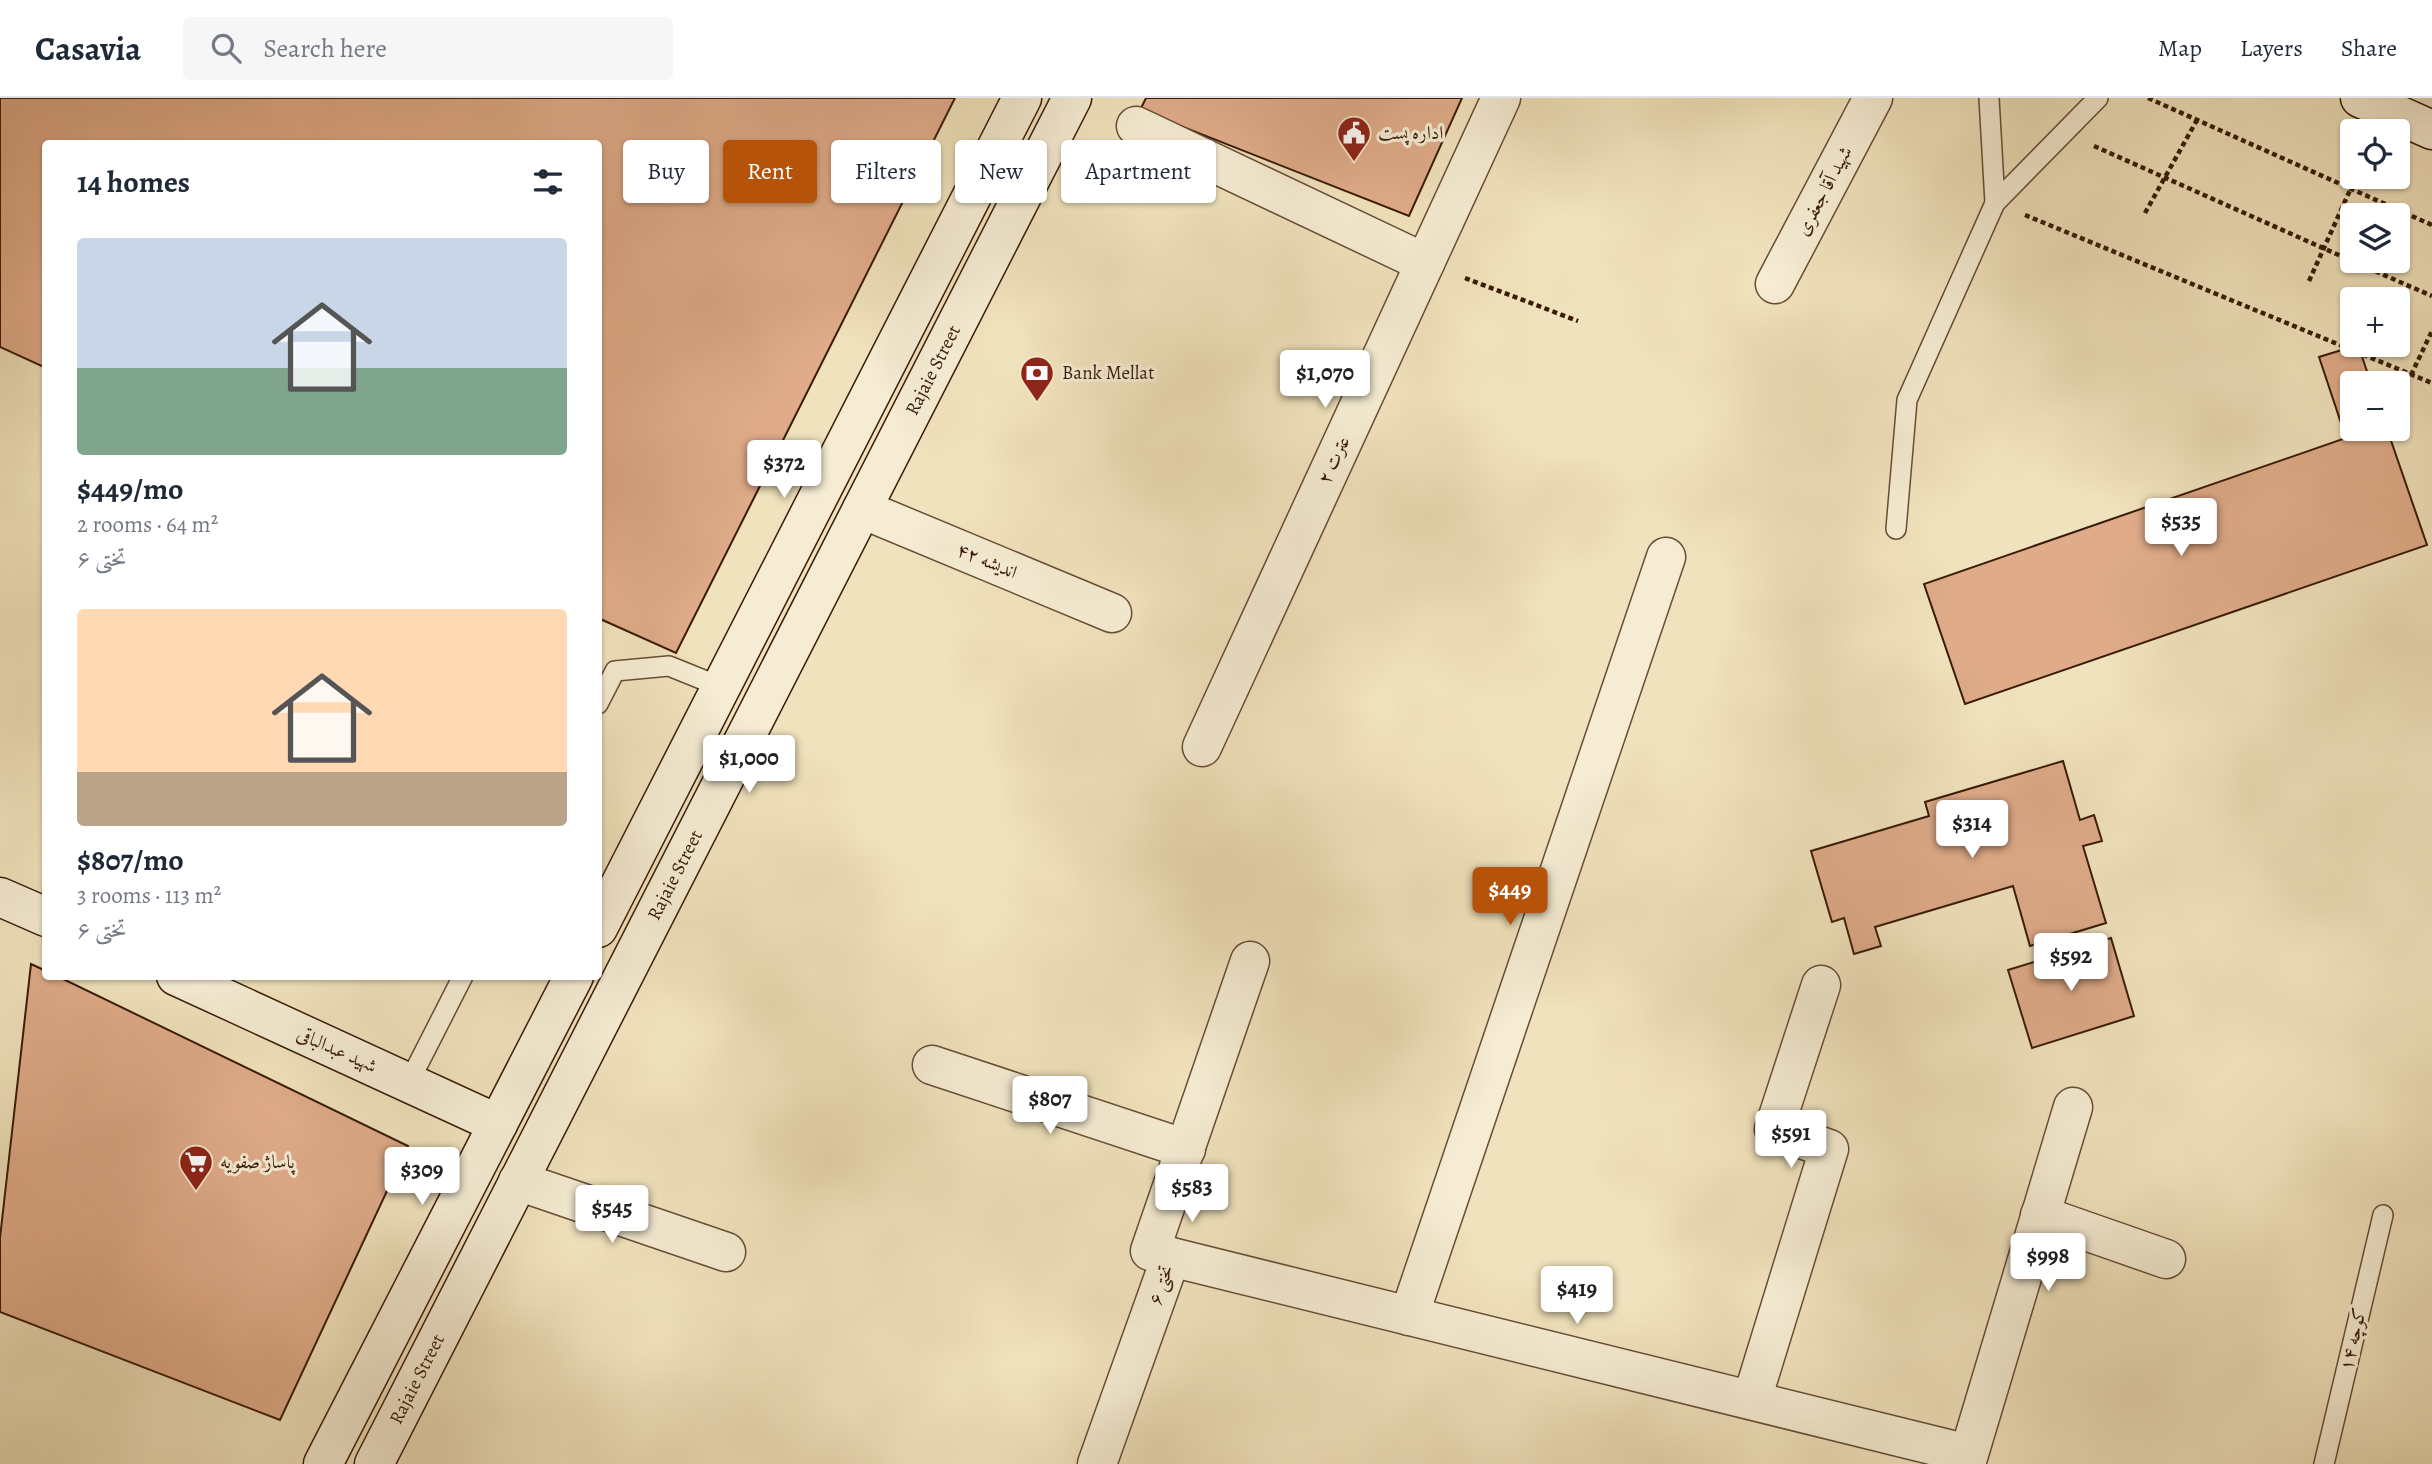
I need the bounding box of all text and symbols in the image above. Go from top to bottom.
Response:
search box [183,17,673,80]
text: Casavia [35,26,141,71]
icon: search [207,29,245,67]
text: Search here [263,31,387,66]
text: Map [2158,32,2202,64]
text: Layers [2240,32,2303,64]
text: Share [2341,32,2397,64]
public building icon: اداره پست [1335,114,1373,163]
map controls [2340,119,2410,441]
button: locate [2340,119,2410,189]
place label: اداره پست [1378,120,1443,146]
chip: Buy [623,140,709,203]
chip: Rent [723,140,817,203]
chip: Filters [831,140,941,203]
chip: New [955,140,1047,203]
chip: Apartment [1061,140,1216,203]
street label: شهید آقا جعفری [1789,142,1859,240]
text: 14 homes [77,162,190,202]
icon: filters [529,163,567,201]
button: layers [2340,203,2410,273]
icon: home [259,284,385,410]
button: + [2340,287,2410,357]
street label: Rajaie Street [899,320,967,420]
pin: $1,070 [1268,350,1382,410]
bank icon: Bank Mellat [1018,354,1056,403]
text: $1,070 [1296,357,1354,388]
place label: Bank Mellat [1062,360,1154,386]
button: − [2340,371,2410,441]
street label: عترت ۲ [1312,432,1356,488]
pin: $372 [743,440,825,500]
text: $372 [763,447,805,478]
text: $449/mo [77,469,184,509]
pin: $535 [2140,498,2222,558]
text: $535 [2161,505,2201,536]
text: 2 rooms · 64 m² [77,509,218,540]
street label: اندیشه ۴۲ [953,537,1021,585]
text: تختی ۶ [77,543,127,574]
icon: home [259,655,385,781]
pin: $1,000 [692,736,806,795]
text: $1,000 [719,742,779,773]
pin: $314 [1931,800,2013,860]
text: $314 [1952,807,1992,838]
street label: Rajaie Street [641,825,709,925]
text: $807/mo [77,840,184,880]
pin: $449 [1469,868,1551,927]
text: $449 [1489,874,1532,905]
text: 3 rooms · 113 m² [77,880,221,911]
text: تختی ۶ [77,914,127,945]
pin: $592 [2030,934,2112,993]
text: $592 [2050,940,2092,971]
street label: شهید عبدالباقی [293,1021,381,1079]
pin: $807 [1009,1076,1091,1136]
text: $807 [1028,1083,1072,1114]
pin: $591 [1750,1110,1832,1170]
text: $591 [1771,1117,1811,1148]
supermarket icon: پاساژ صفویه [177,1143,215,1192]
pin: $309 [381,1148,463,1207]
place label: پاساژ صفویه [220,1149,296,1175]
text: $309 [401,1154,443,1185]
pin: $583 [1151,1164,1233,1224]
text: $583 [1171,1171,1213,1202]
pin: $545 [571,1186,653,1245]
text: $545 [591,1192,633,1223]
pin: $998 [2007,1234,2089,1293]
text: $998 [2026,1240,2070,1271]
street label: تختی ۶ [1142,1261,1180,1309]
pin: $419 [1536,1266,1618,1326]
text: $419 [1557,1273,1597,1304]
street label: کوچه ۱۴ [2333,1305,2373,1373]
street label: Rajaie Street [383,1329,451,1429]

